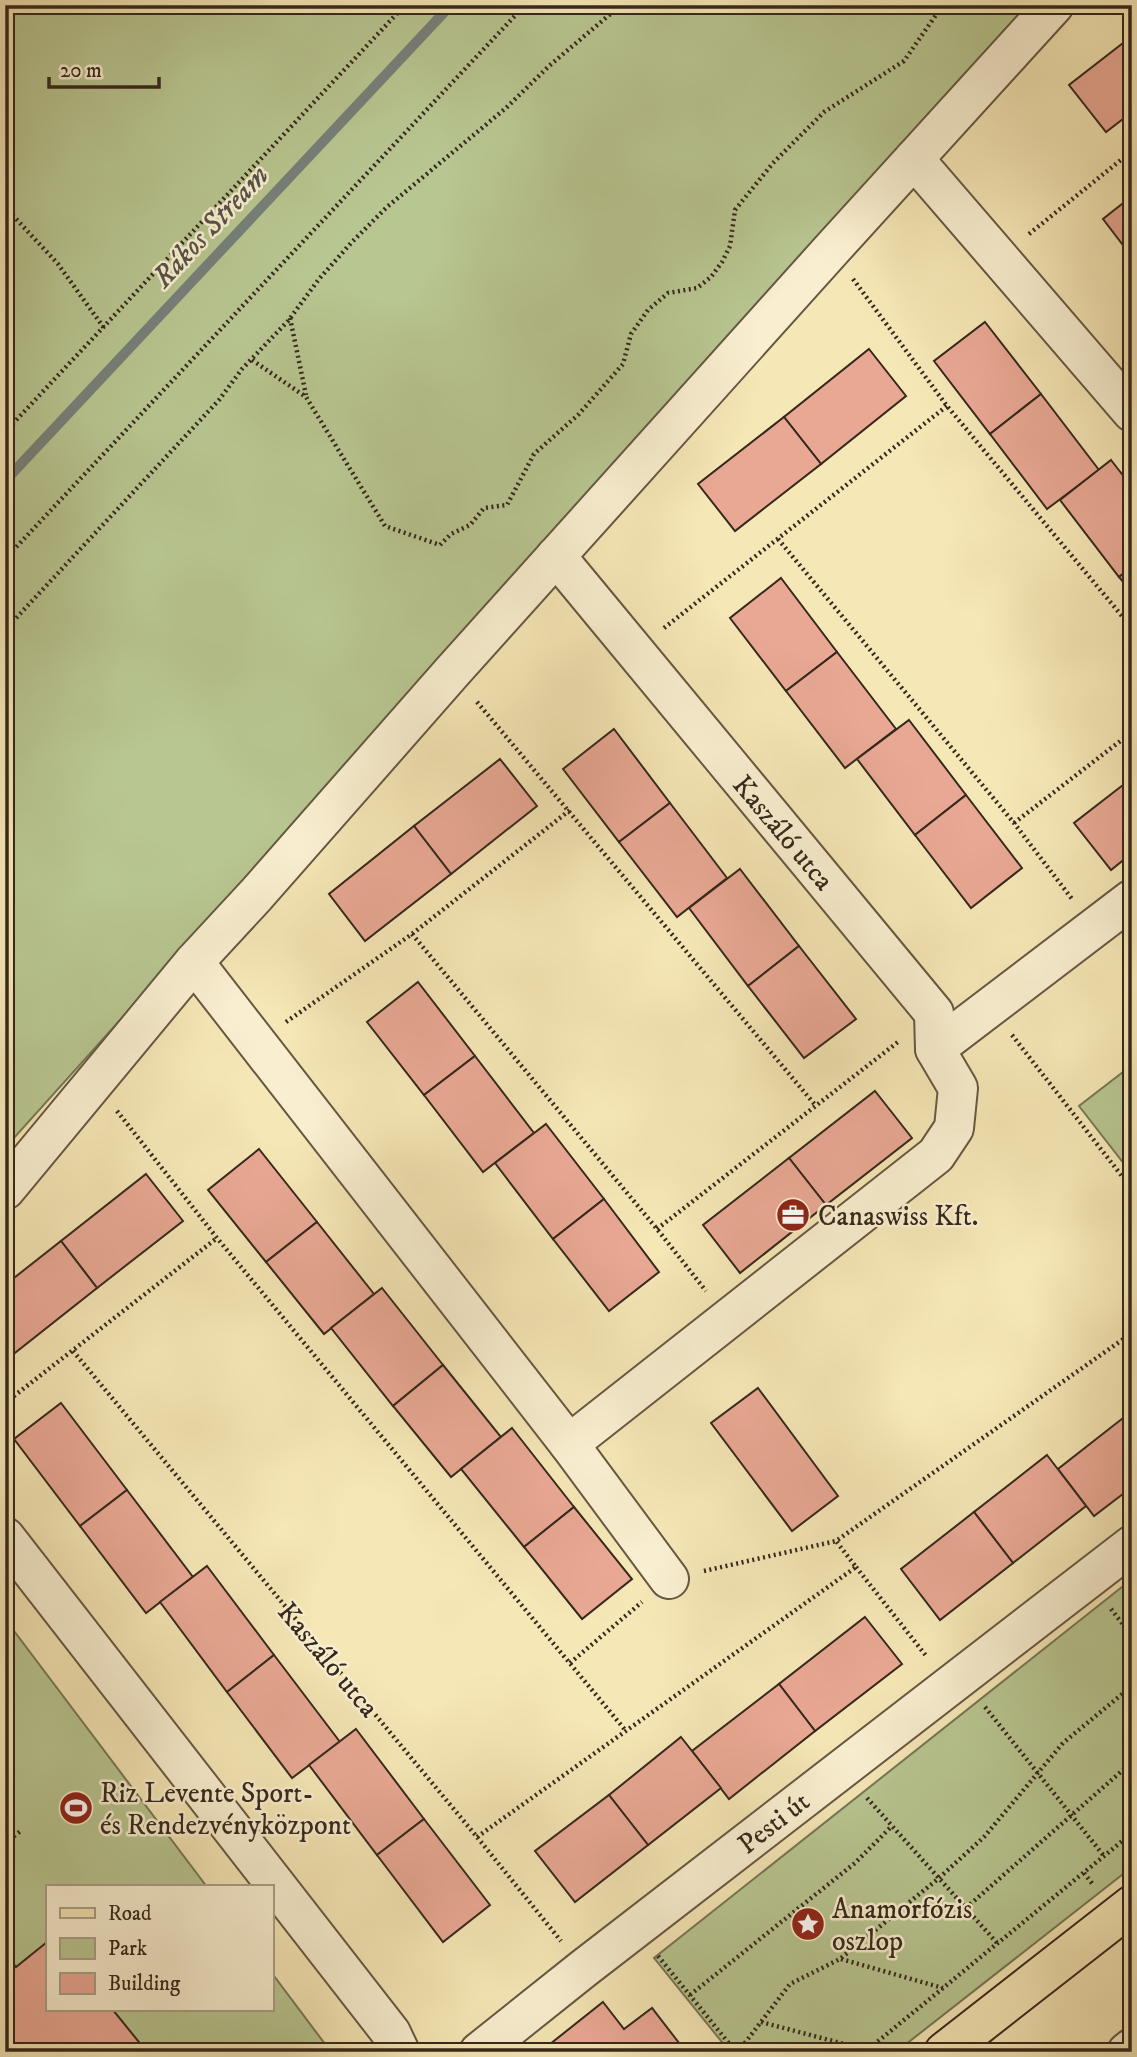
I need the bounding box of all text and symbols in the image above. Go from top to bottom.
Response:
scale bar [49,46,159,90]
text: 20 m [60,58,102,84]
water label: Rákos Stream [144,158,277,297]
street label: Kaszáló utca [725,768,841,898]
office icon: Canaswiss Kft. [774,1196,812,1234]
place label: Canaswiss Kft. [818,1199,978,1234]
street label: Kaszáló utca [270,1595,386,1725]
place label: Riz Levente Sport- és Rendezvényközpont [100,1776,351,1843]
street label: Pesti út [731,1784,817,1862]
sports icon: Riz Levente Sport- és Rendezvényközpont [57,1789,95,1827]
legend [46,1885,273,2011]
place label: Anamorfózis oszlop [832,1892,972,1959]
text: Road [108,1901,152,1927]
place icon: Anamorfózis oszlop [789,1905,827,1943]
text: Park [108,1936,148,1962]
text: Building [108,1971,181,1997]

